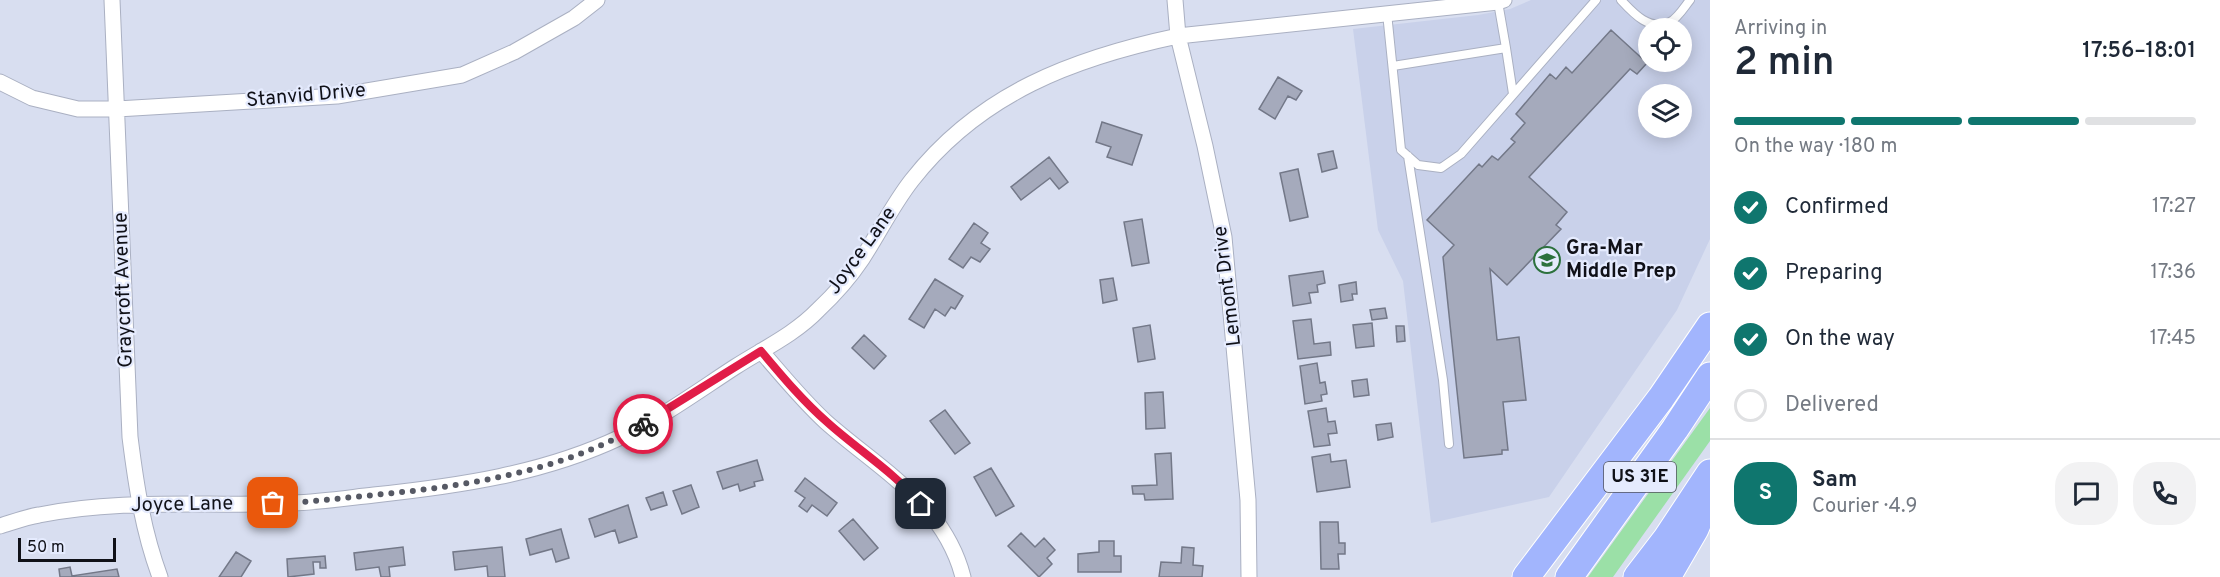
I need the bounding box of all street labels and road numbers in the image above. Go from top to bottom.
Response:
street label: Stanvid Drive [245,78,367,114]
street label: Joyce Lane [821,202,903,300]
street label: Graycroft Avenue [108,212,140,368]
street label: Lemont Drive [1208,224,1248,348]
road number: US 31E [1604,462,1676,492]
street label: Joyce Lane [131,491,233,519]

